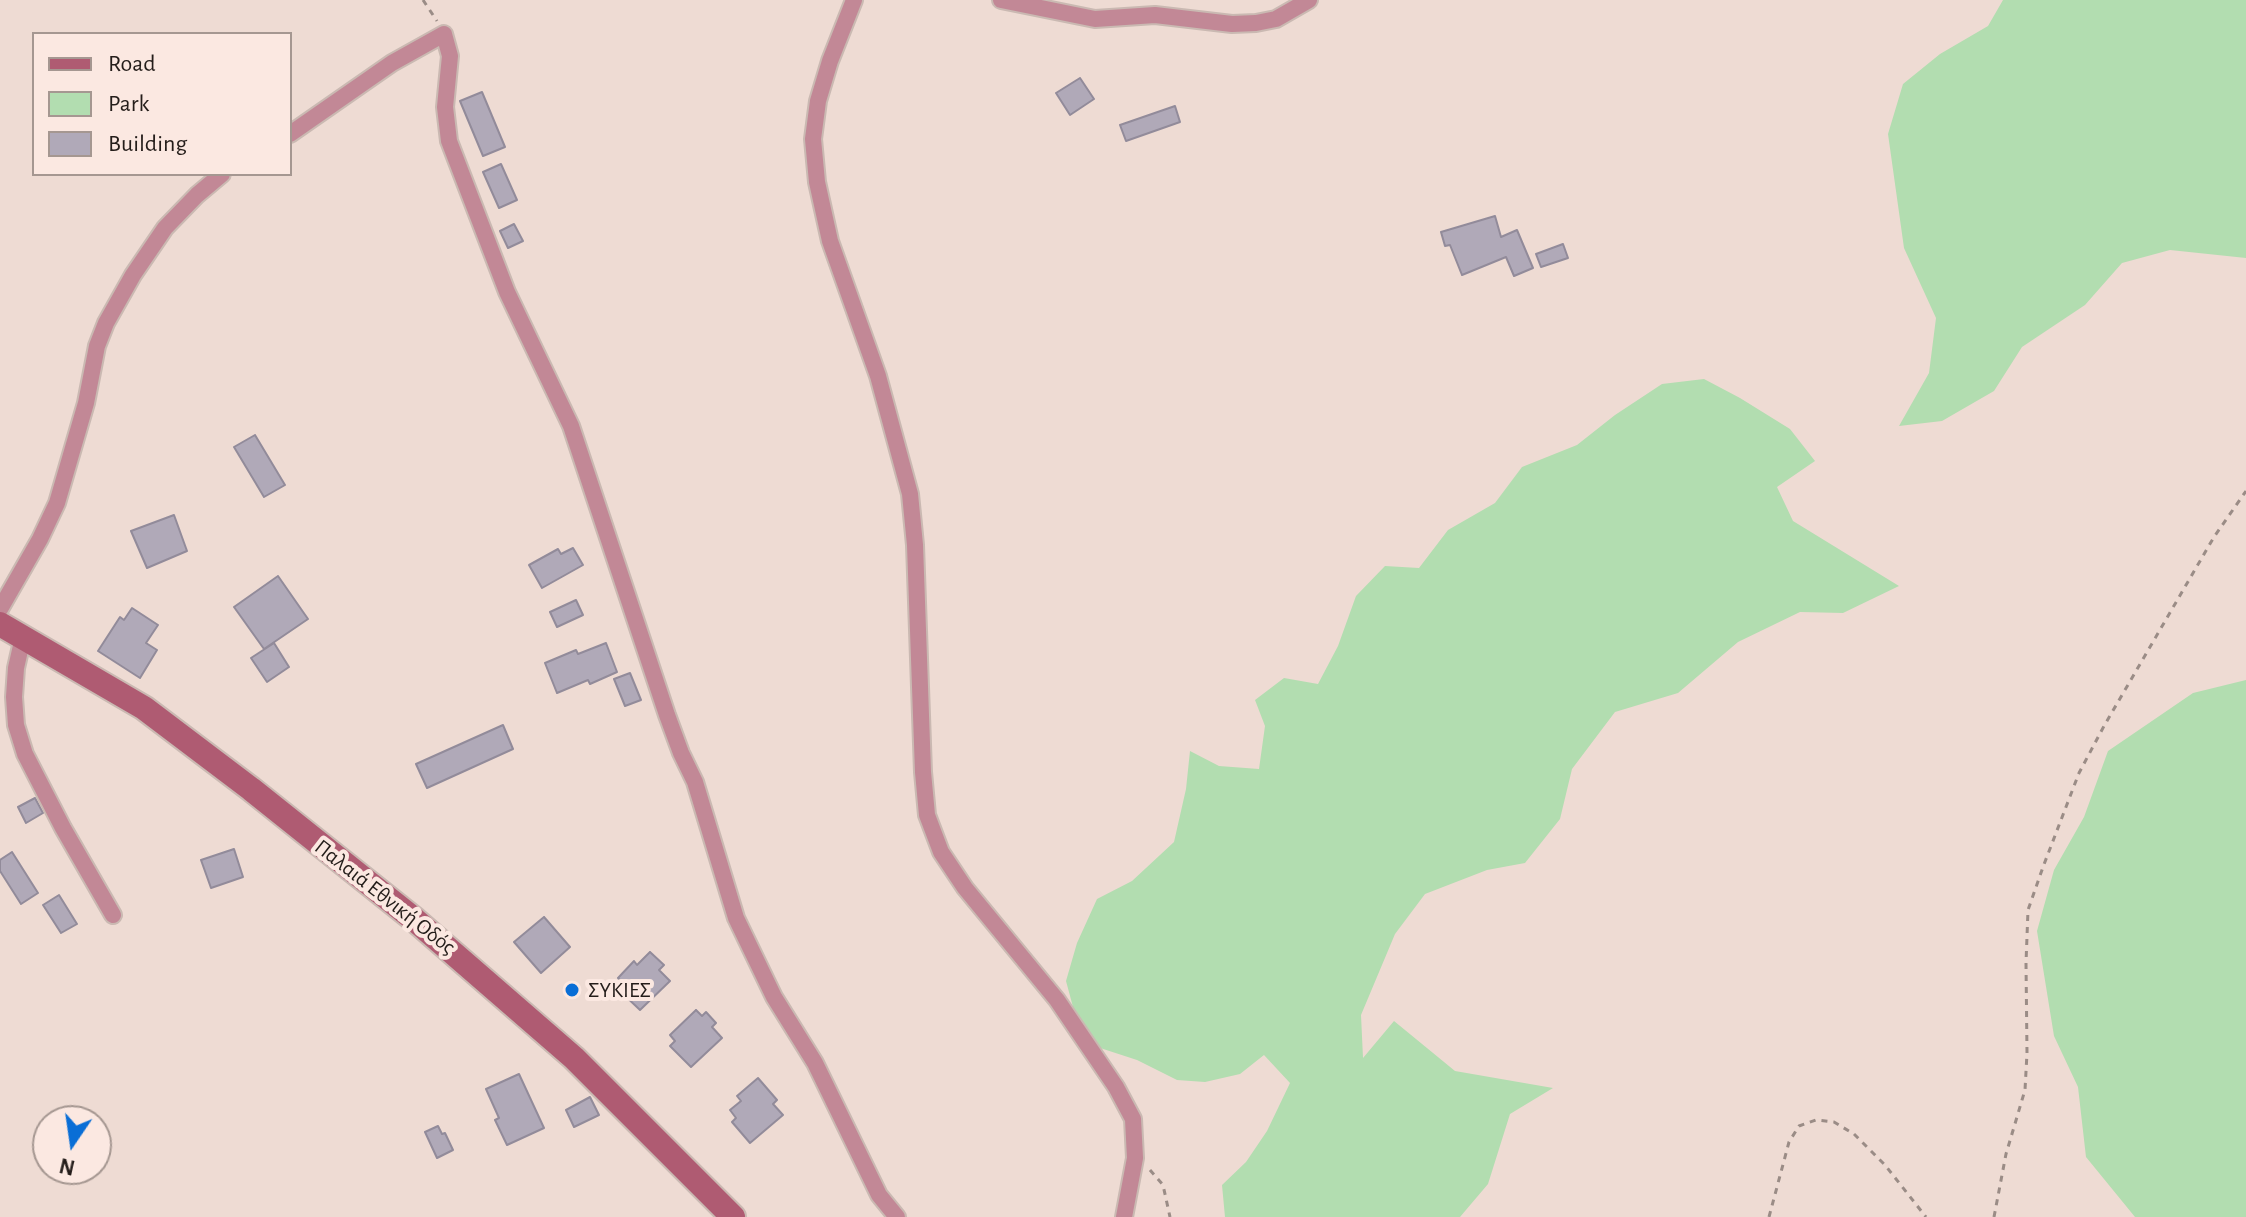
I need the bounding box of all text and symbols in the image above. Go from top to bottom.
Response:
legend [32,32,292,176]
text: Road [108,52,156,76]
text: Park [108,92,149,116]
text: Building [108,132,187,156]
street label: Παλαιά Εθνική Οδός [309,834,461,960]
place label: ΣΥΚΙΕΣ [588,977,651,1003]
marker: ΣΥΚΙΕΣ [563,981,581,999]
north arrow [32,1105,112,1185]
text: N [57,1154,77,1179]

